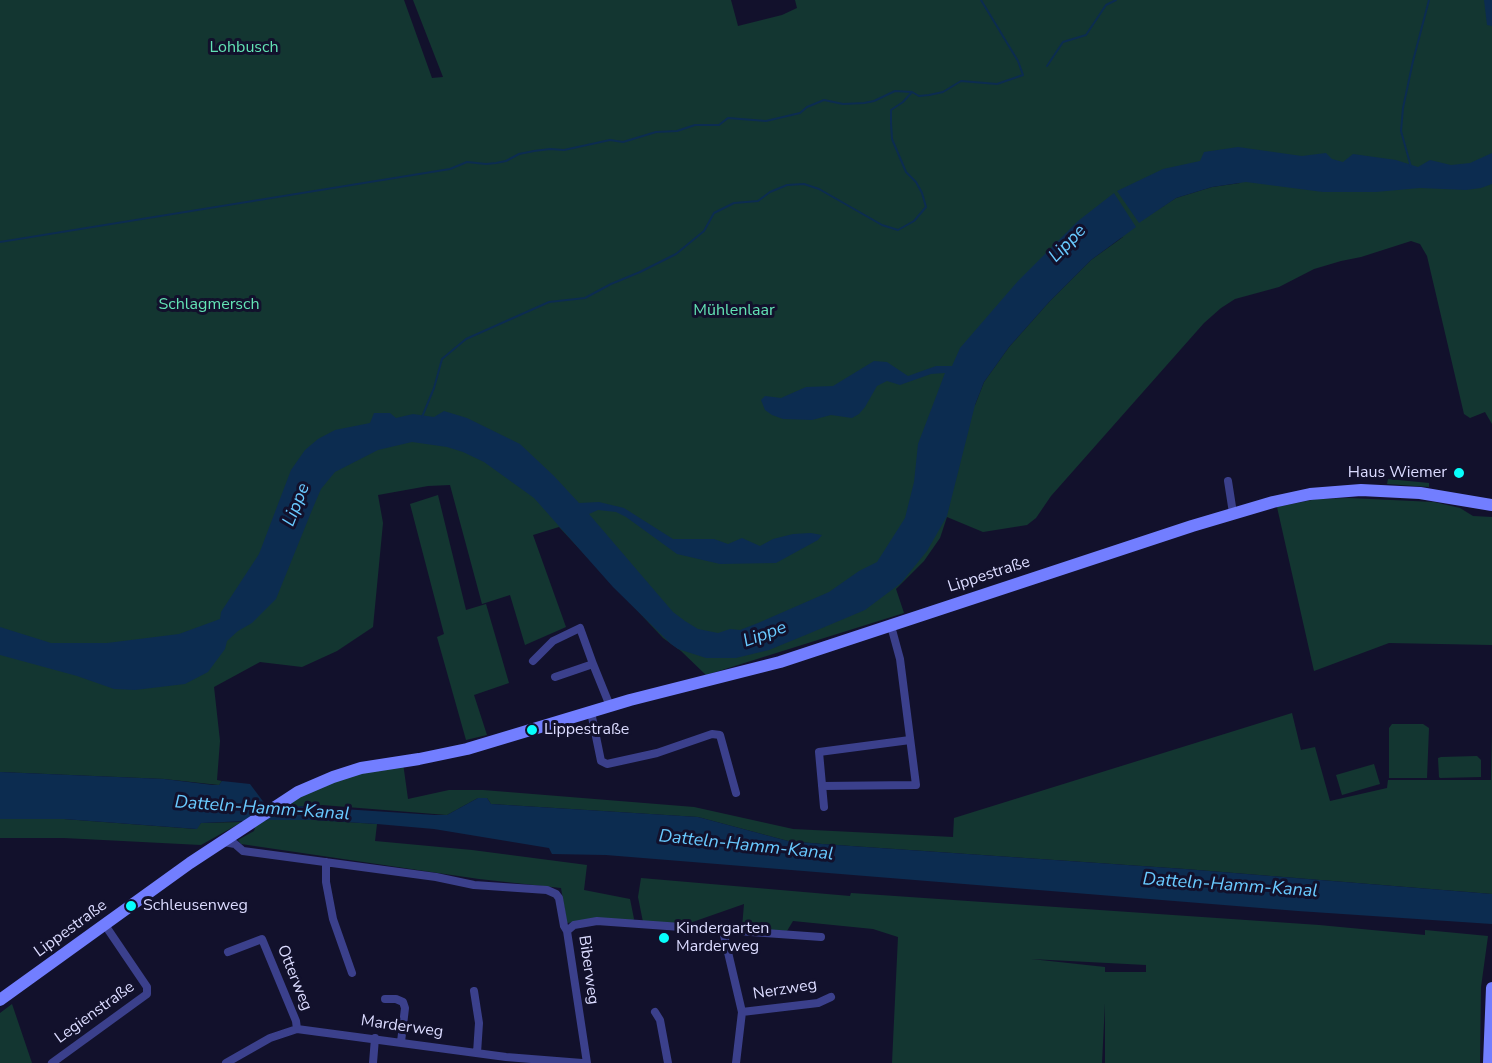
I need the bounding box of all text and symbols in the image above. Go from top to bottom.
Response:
park label: Lohbusch [209,38,279,58]
water label: Lippe [1045,220,1091,268]
park label: Schlagmersch [159,295,259,315]
park label: Mühlenlaar [693,301,775,321]
place label: Haus Wiemer [1348,463,1447,483]
marker: Haus Wiemer [1452,466,1466,480]
water label: Lippe [279,480,315,530]
street label: Lippestraße [945,553,1033,597]
water label: Lippe [740,617,790,653]
place label: Lippestraße [544,720,629,740]
marker: Lippestraße [525,723,539,737]
water label: Datteln-Hamm-Kanal [174,792,350,826]
water label: Datteln-Hamm-Kanal [658,826,834,866]
water label: Datteln-Hamm-Kanal [1142,869,1318,903]
street label: Lippestraße [31,896,111,962]
place label: Schleusenweg [143,896,248,916]
marker: Schleusenweg [124,899,138,913]
place label: Kindergarten Marderweg [676,919,769,957]
marker: Kindergarten Marderweg [657,931,671,945]
street label: Biberweg [574,934,602,1006]
street label: Otterweg [272,942,316,1014]
street label: Nerzweg [752,975,818,1005]
street label: Legienstraße [52,978,138,1048]
street label: Marderweg [360,1012,444,1042]

